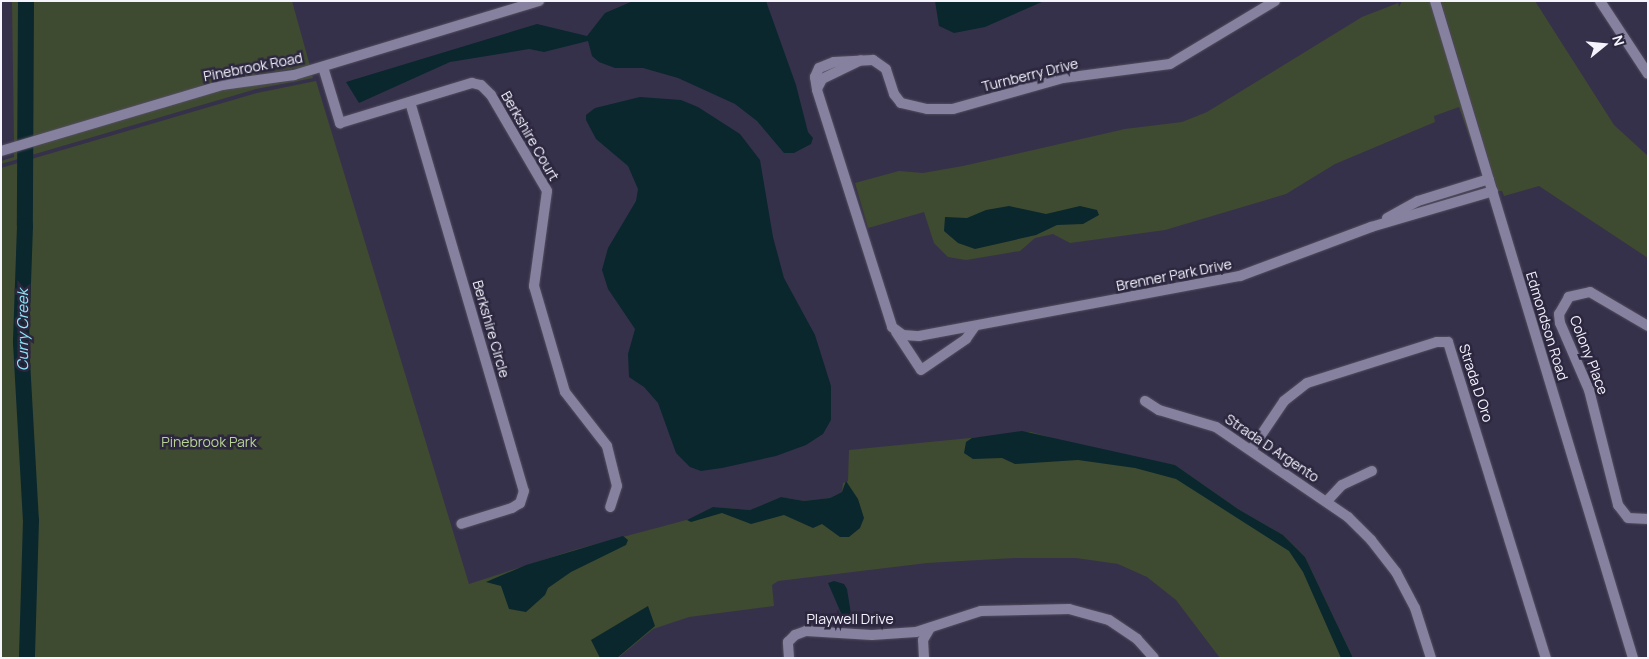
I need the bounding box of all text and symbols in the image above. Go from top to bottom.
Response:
north arrow [1579,20,1629,70]
text: N [1608,33,1629,48]
street label: Pinebrook Road [202,49,304,85]
street label: Turnberry Drive [980,55,1080,95]
street label: Berkshire Court [498,88,562,184]
street label: Brenner Park Drive [1115,256,1233,294]
street label: Edmondson Road [1522,270,1572,382]
street label: Berkshire Circle [469,278,513,380]
water label: Curry Creek [14,289,32,371]
street label: Colony Place [1566,313,1612,397]
street label: Strada D Oro [1455,342,1497,424]
street label: Strada D Argento [1222,410,1322,486]
park label: Pinebrook Park [161,434,257,450]
street label: Playwell Drive [806,611,894,627]

